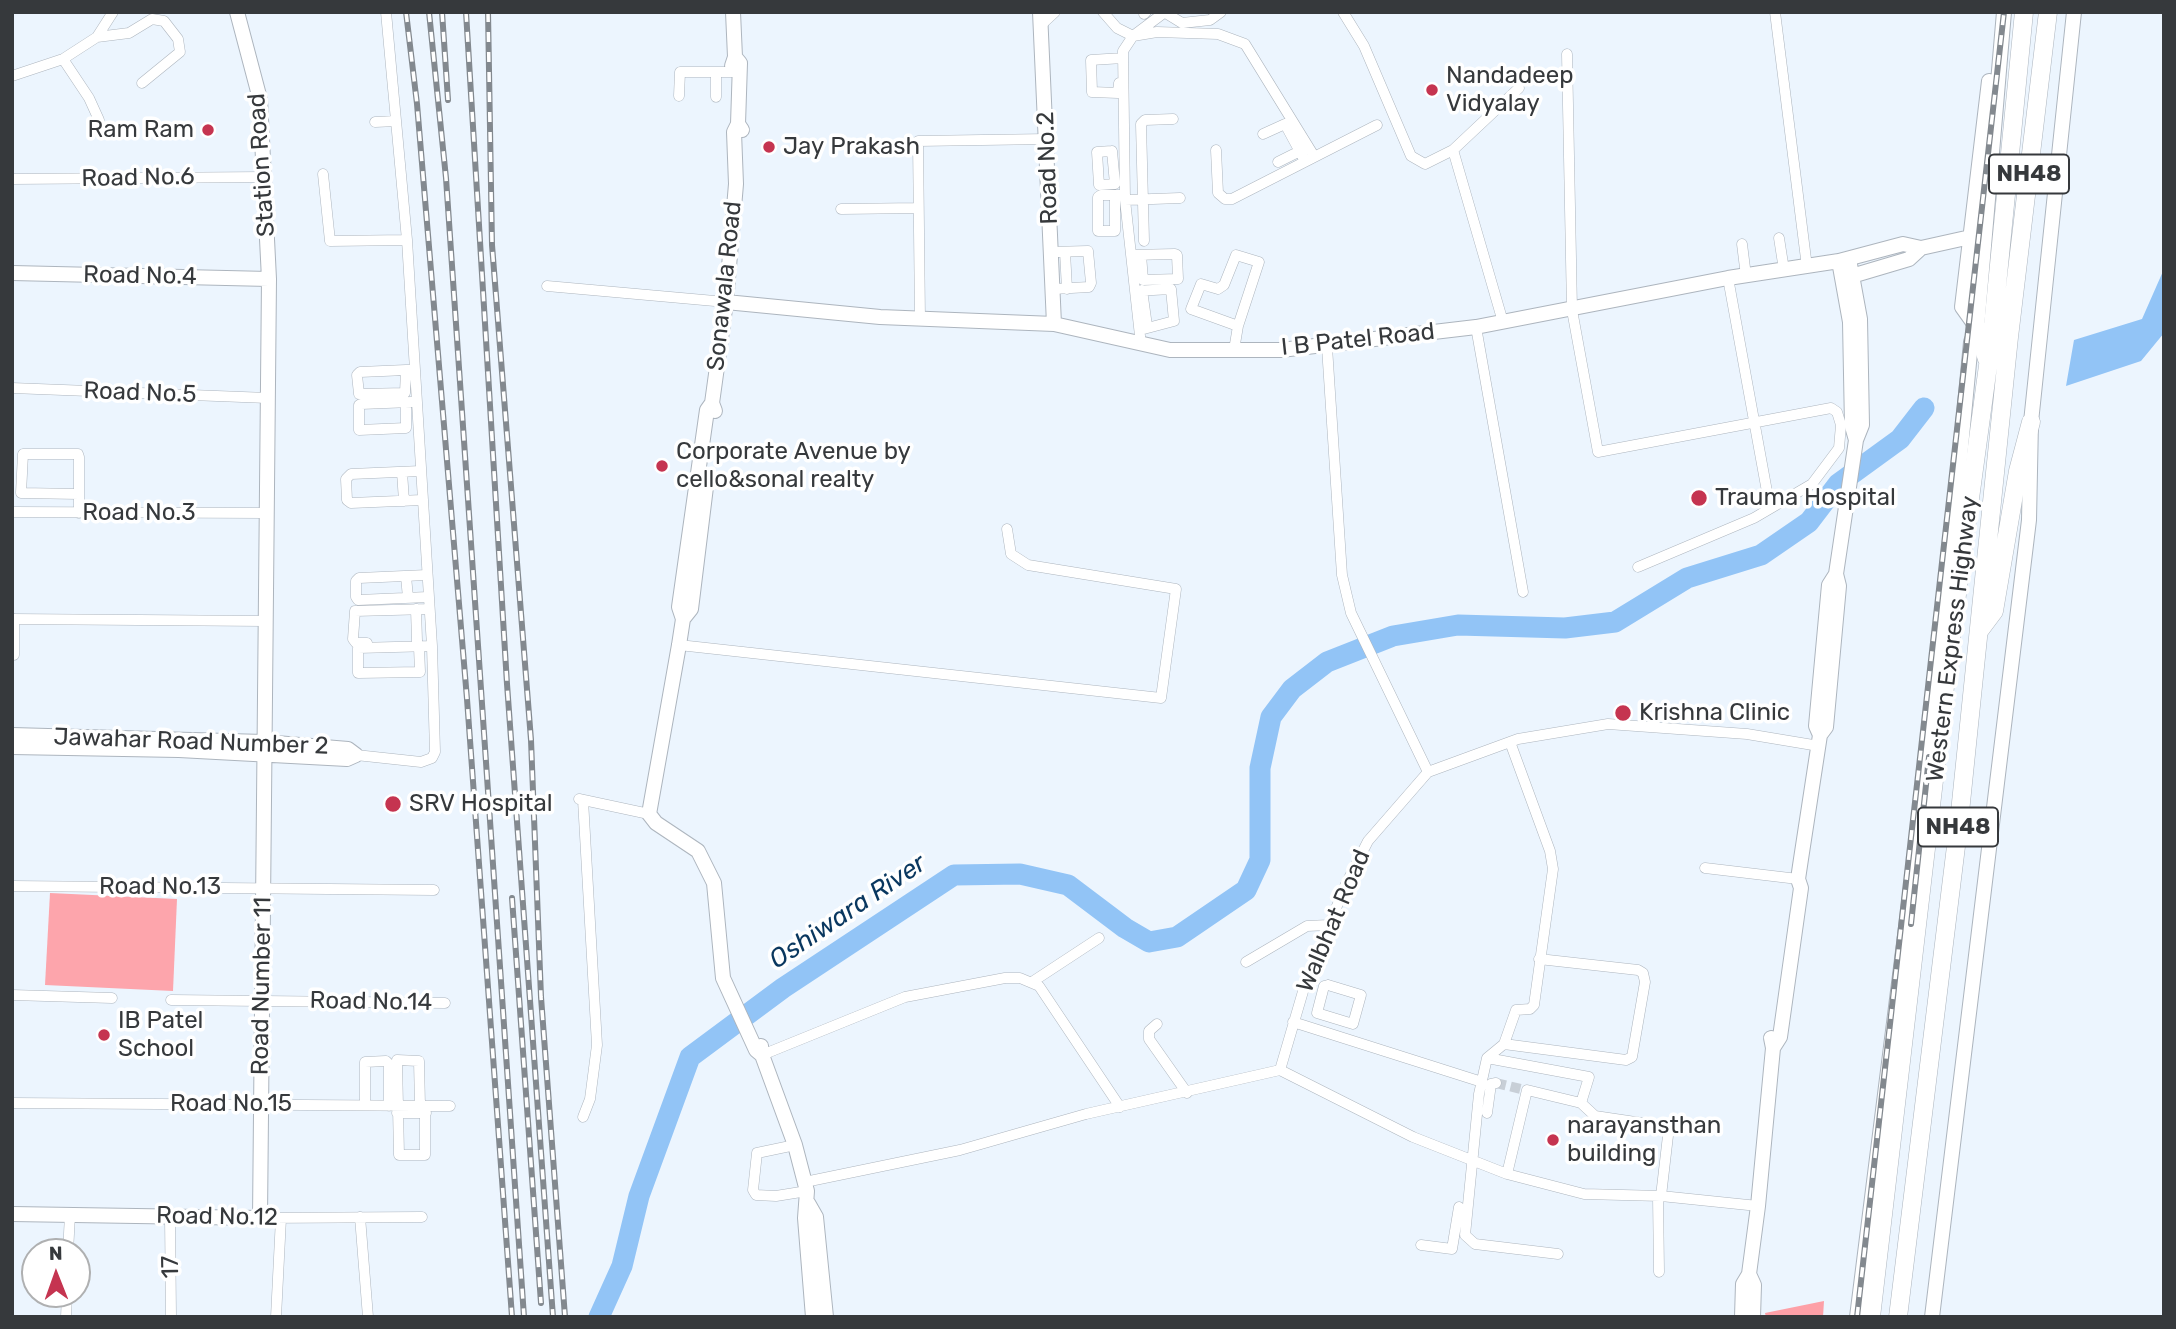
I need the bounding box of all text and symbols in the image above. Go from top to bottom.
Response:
place label: Nandadeep Vidyalay [1446,62,1573,118]
marker: Nandadeep Vidyalay [1424,82,1440,98]
street label: Station Road [243,92,281,238]
street label: Road No.2 [1032,111,1064,225]
place label: Ram Ram [88,116,194,144]
marker: Ram Ram [200,122,216,138]
place label: Jay Prakash [783,133,920,161]
marker: Jay Prakash [761,139,777,155]
road number: NH48 [1989,154,2069,194]
street label: Road No.6 [81,163,195,193]
street label: Sonawala Road [702,200,748,372]
street label: Road No.4 [83,261,197,291]
street label: I B Patel Road [1280,318,1436,362]
street label: Road No.5 [83,377,197,409]
place label: Corporate Avenue by cello&sonal realty [676,438,911,494]
marker: Corporate Avenue by cello&sonal realty [654,458,670,474]
place label: Trauma Hospital [1715,484,1896,512]
marker: Trauma Hospital [1689,488,1709,508]
street label: Western Express Highway [1921,494,1985,784]
street label: Road No.3 [82,499,196,527]
place label: Krishna Clinic [1639,699,1790,727]
marker: Krishna Clinic [1613,703,1633,723]
street label: Jawahar Road Number 2 [53,723,329,761]
place label: SRV Hospital [409,790,552,818]
marker: SRV Hospital [383,794,403,814]
road number: NH48 [1918,807,1998,846]
street label: Walbhat Road [1291,845,1377,997]
water label: Oshiwara River [764,848,932,976]
street label: Road No.13 [99,873,221,901]
street label: Road Number 11 [246,897,278,1075]
street label: Road No.14 [309,987,433,1017]
place label: IB Patel School [118,1007,203,1063]
marker: IB Patel School [96,1027,112,1043]
street label: Road No.15 [170,1090,292,1118]
place label: narayansthan building [1567,1112,1721,1168]
marker: narayansthan building [1545,1132,1561,1148]
street label: Road No.12 [156,1202,278,1232]
north arrow [21,1238,91,1308]
text: N [49,1242,63,1265]
street label: 17 [156,1255,186,1279]

